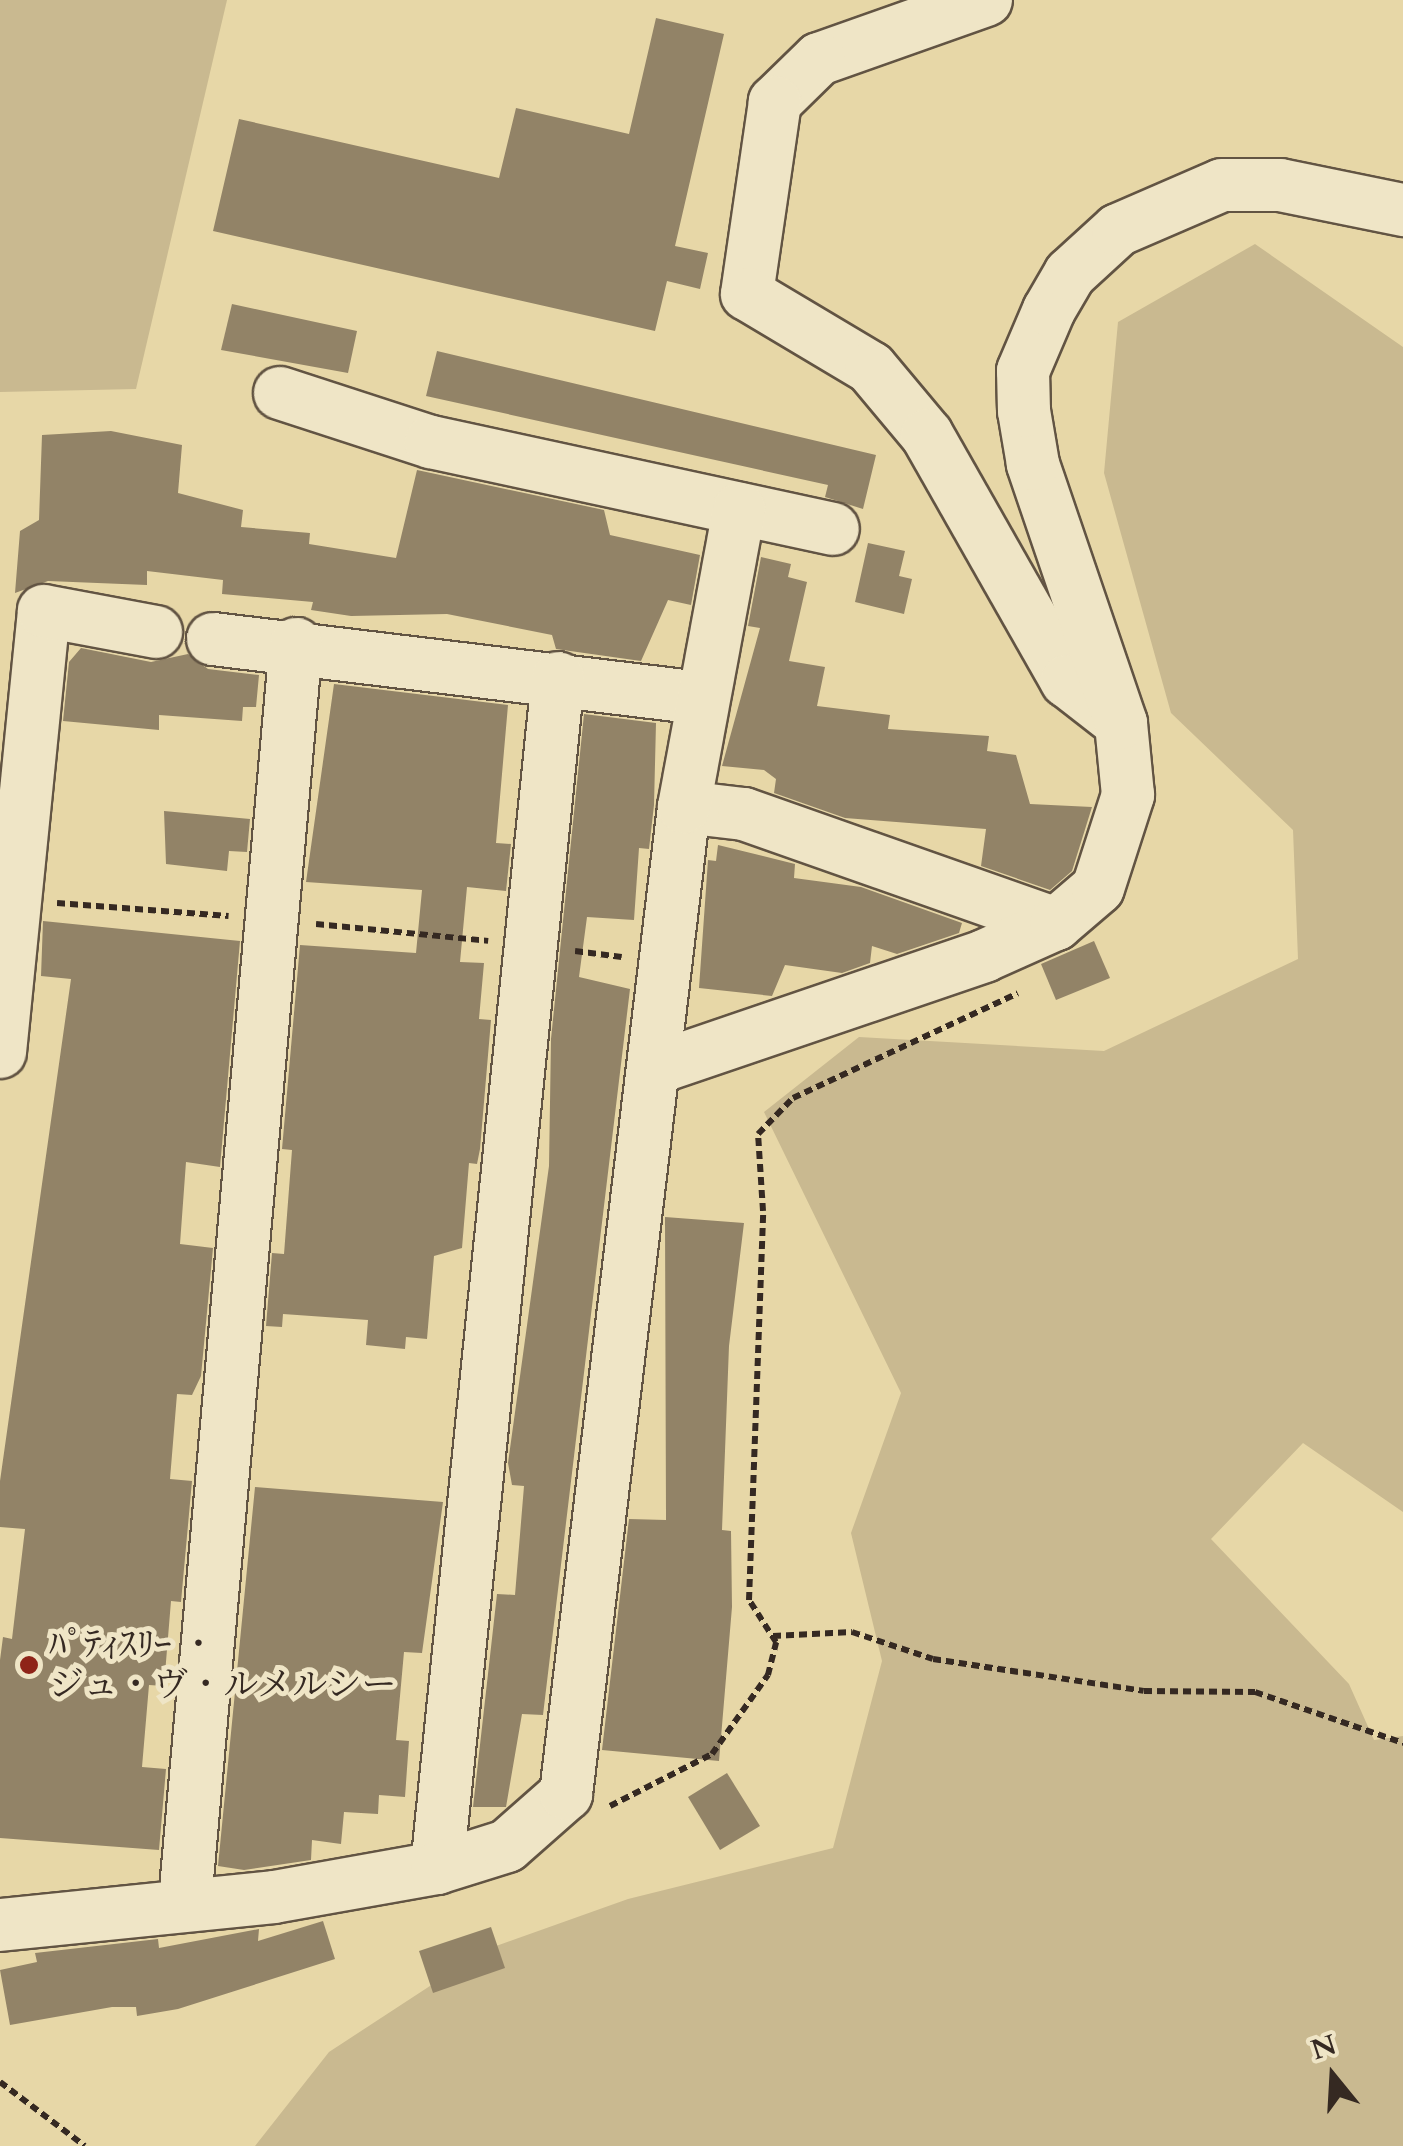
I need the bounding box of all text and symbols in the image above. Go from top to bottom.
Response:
place label: ﾊﾟﾃｨｽﾘｰ ・ ジュ・ヴ・ルメルシー [49,1624,399,1706]
marker: ﾊﾟﾃｨｽﾘｰ ・ ジュ・ヴ・ルメルシー [18,1654,40,1676]
north arrow [1283,2026,1383,2126]
text: N [1306,2026,1341,2069]

